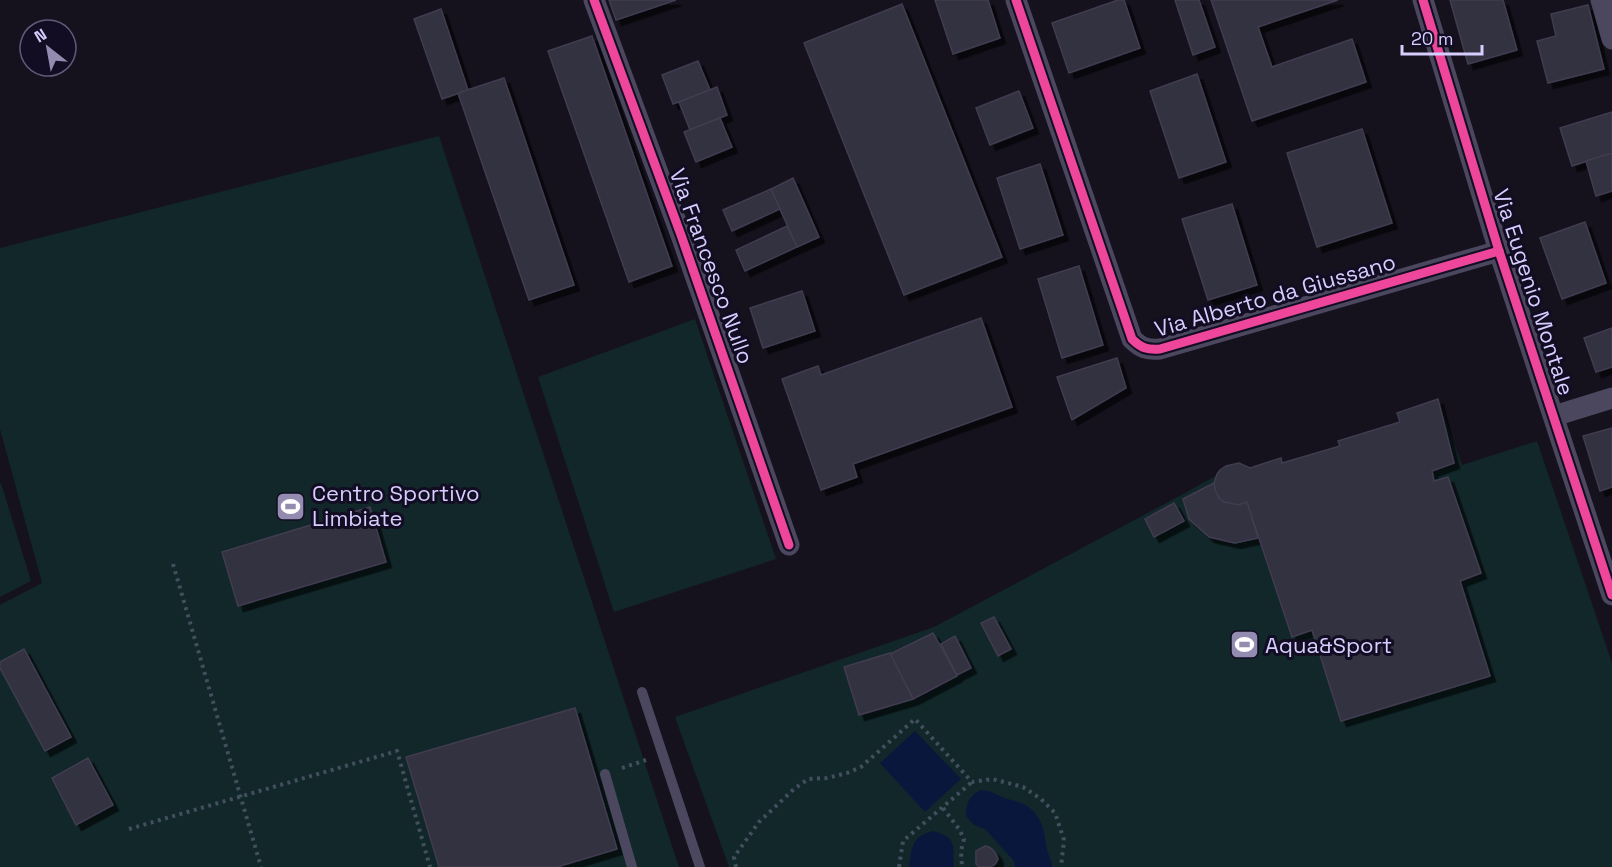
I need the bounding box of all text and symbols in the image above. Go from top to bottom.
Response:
north arrow [18,18,78,78]
scale bar [1402,18,1482,56]
text: N [31,24,51,47]
text: 20 m [1411,27,1454,50]
street label: Via Francesco Nullo [664,164,760,368]
street label: Via Eugenio Montale [1487,185,1581,399]
street label: Via Alberto da Giussano [1151,247,1399,343]
place label: Centro Sportivo Limbiate [312,479,480,532]
sports icon: Centro Sportivo Limbiate [275,490,307,522]
sports icon: Aqua&Sport [1228,629,1260,661]
place label: Aqua&Sport [1265,631,1392,659]

